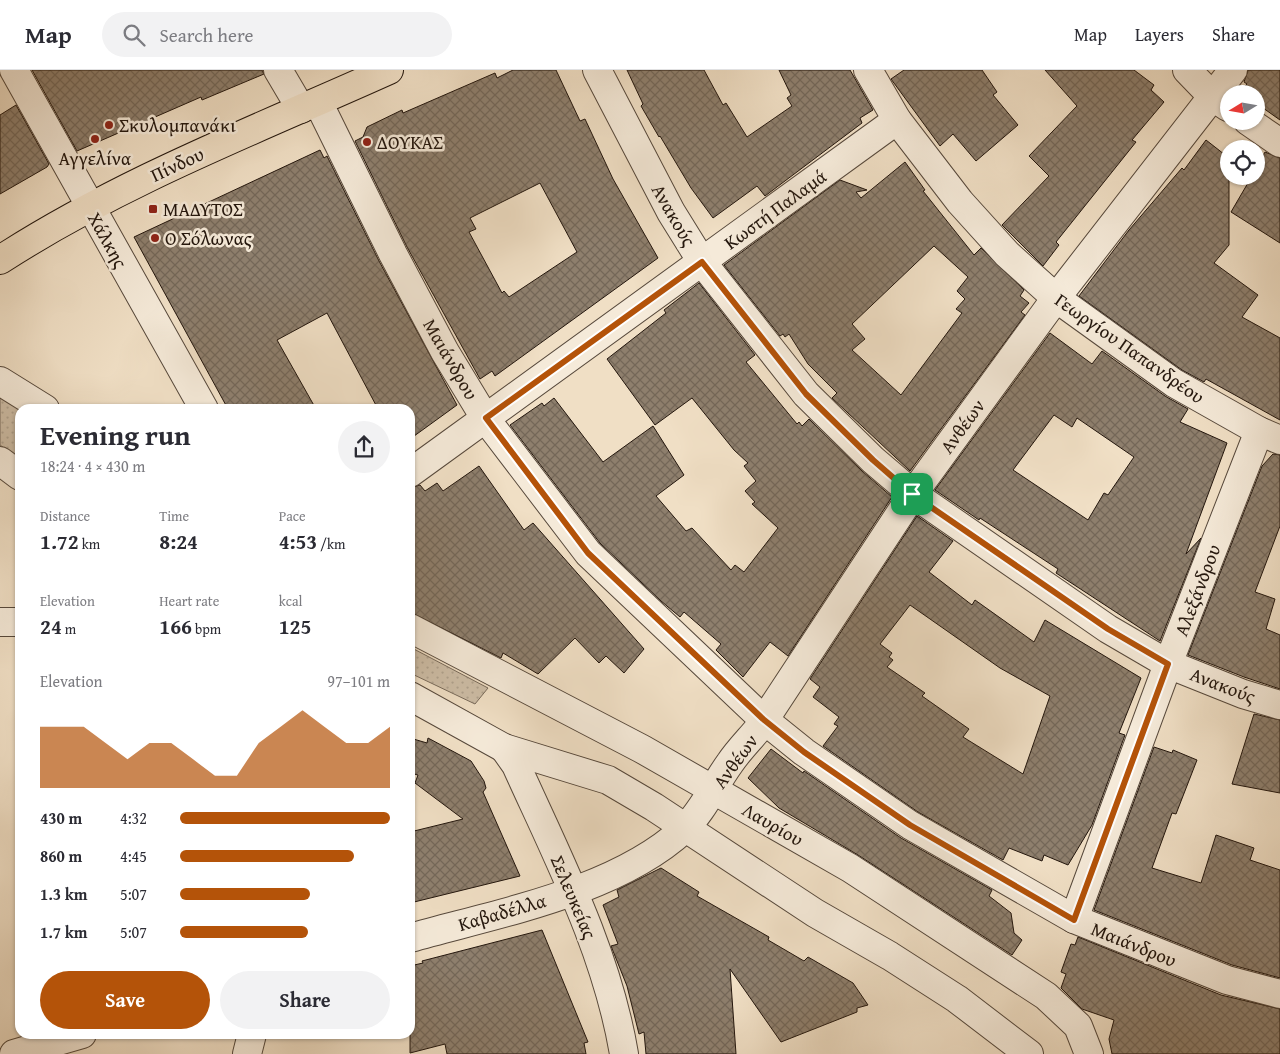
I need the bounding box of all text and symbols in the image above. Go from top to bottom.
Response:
search box [102,12,452,57]
text: Map [25,17,72,52]
icon: search [120,21,148,49]
text: Search here [160,21,253,49]
text: Map [1074,21,1107,48]
text: Layers [1135,21,1184,48]
text: Share [1212,21,1255,48]
north arrow [1220,85,1265,130]
map controls [1220,85,1265,185]
place label: Σκυλομπανάκι [119,111,236,139]
marker: Σκυλομπανάκι [103,119,115,131]
place label: ΔΟΥΚΑΣ [377,128,443,156]
marker: Αγγελίνα [89,133,101,145]
marker: ΔΟΥΚΑΣ [361,136,373,148]
street label: Πίνδου [146,139,208,189]
button: locate [1220,140,1265,185]
place label: Αγγελίνα [59,144,131,172]
street label: Κωστή Παλαμά [718,162,832,256]
street label: Ανακούς [645,179,703,251]
place label: ΜΑΔΥΤΟΣ [163,195,243,223]
marker: ΜΑΔΥΤΟΣ [147,203,159,215]
street label: Χάλκης [81,207,135,273]
place label: Ο Σόλωνας [165,224,252,252]
marker: Ο Σόλωνας [149,232,161,244]
street label: Γεωργίου Παπανδρέου [1050,286,1211,410]
street label: Μαιάνδρου [416,313,486,405]
street label: Ανθέων [933,393,991,459]
text: Evening run [40,414,191,455]
button: share [338,421,390,473]
text: 18:24 · 4 × 430 m [40,454,145,478]
pin [891,473,933,515]
icon: arrive [898,480,926,508]
text: Distance [40,506,90,526]
text: Time [159,506,189,526]
text: Pace [279,506,306,526]
text: 1.72 [40,526,79,557]
text: 8:24 [159,526,198,557]
text: 4:53 [279,526,317,557]
text: km [79,534,100,554]
text: /km [317,534,345,554]
street label: Αλεξάνδρου [1167,540,1227,640]
text: Elevation [40,591,95,611]
text: Heart rate [159,591,219,611]
text: kcal [279,591,303,611]
text: 24 [40,611,62,642]
text: 166 [159,611,192,642]
text: 125 [279,611,311,642]
text: m [62,619,76,639]
text: bpm [192,619,221,639]
street label: Ανακούς [1186,660,1260,710]
text: Elevation [40,669,103,693]
text: 97–101 m [327,669,390,693]
street label: Ανθέων [706,728,764,794]
street label: Λαυρίου [737,795,809,853]
text: 430 m [40,806,82,830]
text: 4:32 [120,806,147,830]
text: 860 m [40,844,82,868]
text: 4:45 [120,844,147,868]
street label: Σελευκείας [544,851,604,943]
text: 1.3 km [40,882,87,906]
text: 5:07 [120,882,147,906]
street label: Καβαδέλλα [455,886,549,938]
street label: Μαιάνδρου [1087,914,1181,974]
text: 1.7 km [40,920,87,944]
text: 5:07 [120,920,147,944]
button: Save [40,971,210,1029]
button: Share [220,971,390,1029]

